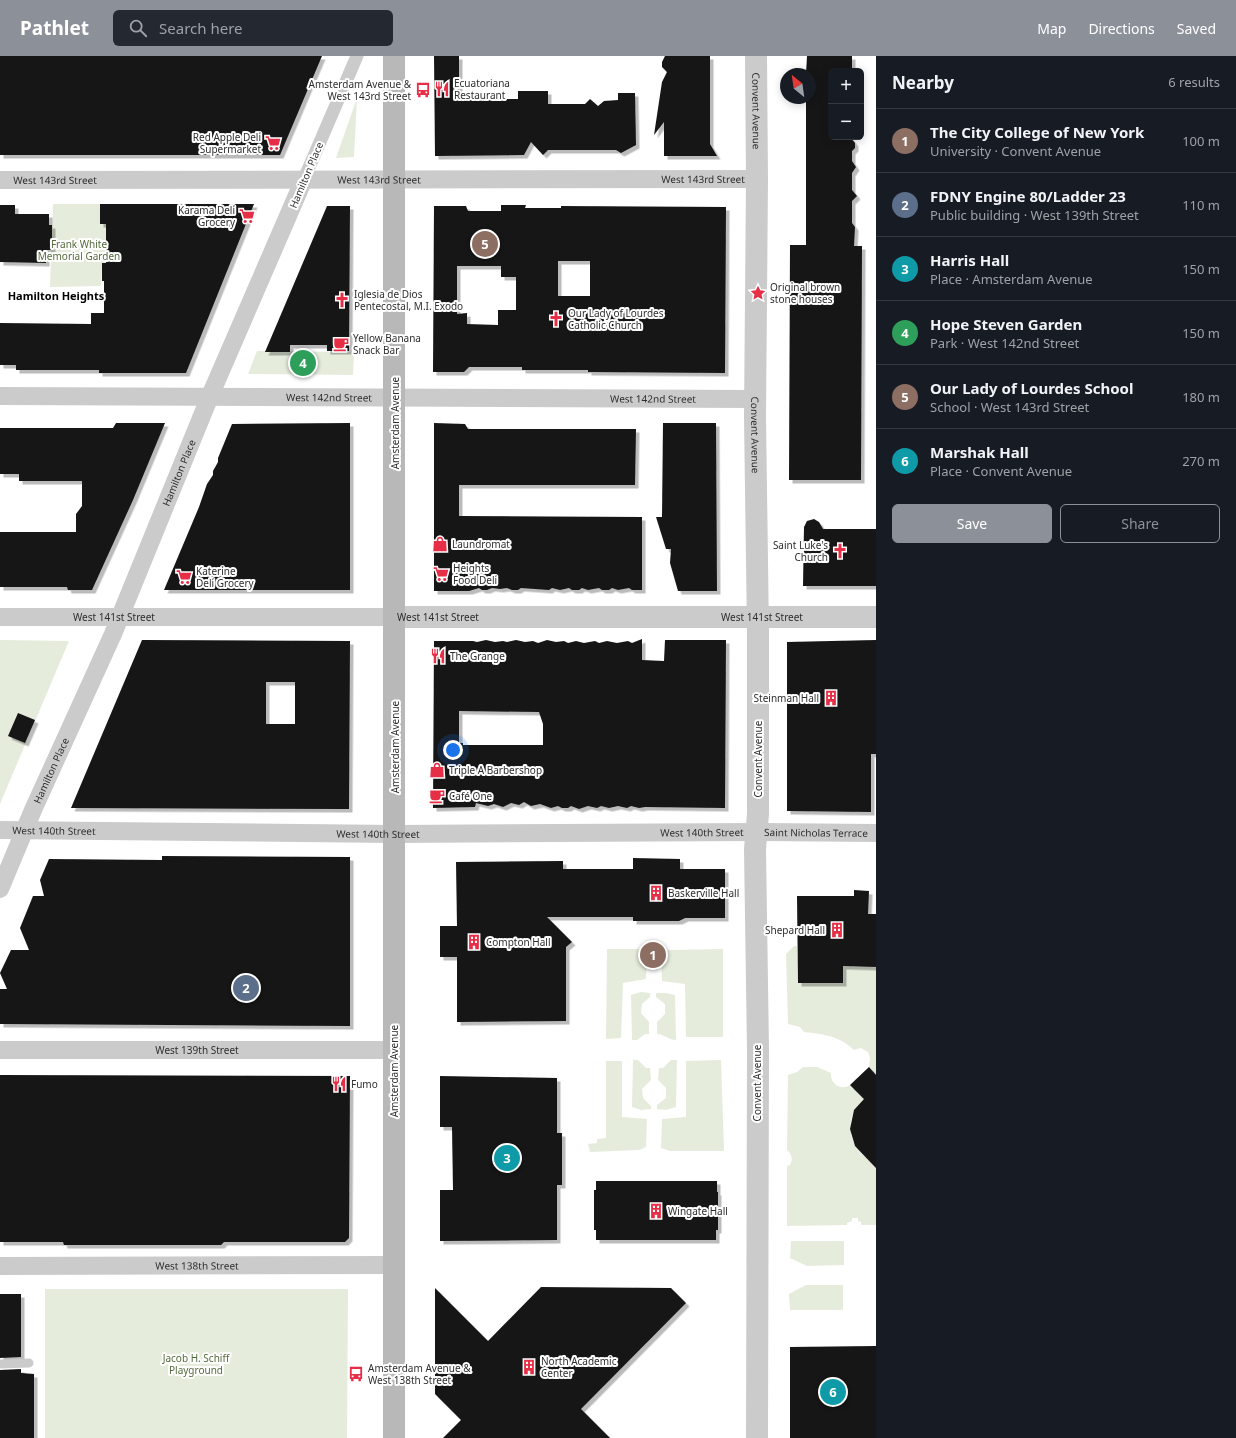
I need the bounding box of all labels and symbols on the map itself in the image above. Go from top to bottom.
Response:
north arrow [780,68,816,104]
street label: Convent Avenue [749,73,764,150]
place label: Ecuatoriana Restaurant [454,76,510,102]
place label: Amsterdam Avenue & West 143rd Street [309,77,412,103]
restaurant icon: Ecuatoriana Restaurant [433,80,451,98]
bus stop icon: Amsterdam Avenue & West 143rd Street [414,81,432,99]
place label: Red Apple Deli Supermarket [193,130,261,156]
supermarket icon: Red Apple Deli Supermarket [264,134,282,152]
street label: Hamilton Place [286,139,326,210]
street label: West 143rd Street [337,172,421,187]
street label: West 143rd Street [661,172,745,186]
street label: West 143rd Street [13,173,97,187]
place label: Karama Deli Grocery [178,203,236,229]
supermarket icon: Karama Deli Grocery [238,207,256,225]
pin: 5 [472,229,498,259]
park label: Frank White Memorial Garden [38,237,120,263]
place label: Original brown stone houses [770,280,840,306]
place icon: Original brown stone houses [749,284,767,302]
place label: Iglesia de Dios Pentecostal, M.I. Exodo [354,287,463,313]
district label: Hamilton Heights [8,288,105,303]
church icon: Iglesia de Dios Pentecostal, M.I. Exodo [333,291,351,309]
place label: Our Lady of Lourdes Catholic Church [568,306,664,332]
church icon: Our Lady of Lourdes Catholic Church [547,310,565,328]
place label: Yellow Banana Snack Bar [353,331,421,357]
cafe icon: Yellow Banana Snack Bar [332,335,350,353]
pin: 4 [290,348,316,378]
street label: Amsterdam Avenue [388,376,402,469]
street label: West 142nd Street [286,390,372,404]
street label: West 142nd Street [610,391,696,406]
street label: Convent Avenue [748,396,763,474]
street label: Hamilton Place [159,437,199,508]
shop icon: Laundromat [431,535,449,553]
place label: Laundromat [452,537,510,551]
place label: Saint Luke's Church [773,538,828,564]
church icon: Saint Luke's Church [831,542,849,560]
place label: Heights Food Deli [453,561,497,587]
place label: Katerine Deli Grocery [196,564,255,590]
supermarket icon: Heights Food Deli [432,565,450,583]
supermarket icon: Katerine Deli Grocery [175,568,193,586]
street label: West 141st Street [73,610,155,624]
street label: West 141st Street [397,610,479,624]
street label: West 141st Street [721,610,803,624]
restaurant icon: The Grange [429,647,447,665]
place label: The Grange [450,649,505,663]
building icon: Steinman Hall [822,689,840,707]
place label: Steinman Hall [754,691,819,705]
street label: Amsterdam Avenue [388,700,402,793]
street label: Convent Avenue [751,720,765,797]
street label: Hamilton Place [30,735,72,806]
your location [443,740,463,760]
shop icon: Triple A Barbershop [428,761,446,779]
place label: Triple A Barbershop [449,763,542,777]
cafe icon: Café One [428,787,446,805]
place label: Café One [449,789,493,803]
street label: West 140th Street [12,823,96,838]
street label: West 140th Street [660,825,744,840]
street label: Saint Nicholas Terrace [764,825,868,840]
street label: West 140th Street [336,826,420,841]
building icon: Baskerville Hall [647,884,665,902]
place label: Baskerville Hall [668,886,739,900]
building icon: Shepard Hall [828,921,846,939]
place label: Shepard Hall [765,923,825,937]
building icon: Compton Hall [465,933,483,951]
place label: Compton Hall [486,935,551,949]
pin: 1 [640,940,666,970]
pin: 2 [233,973,259,1003]
street label: Amsterdam Avenue [387,1024,401,1117]
street label: West 139th Street [155,1043,239,1057]
street label: Convent Avenue [750,1044,764,1121]
restaurant icon: Fumo [330,1075,348,1093]
place label: Fumo [351,1077,378,1091]
pin: 3 [494,1143,520,1173]
building icon: Wingate Hall [647,1202,665,1220]
place label: Wingate Hall [668,1204,728,1218]
street label: West 138th Street [155,1258,239,1273]
park label: Jacob H. Schiff Playground [162,1351,230,1377]
place label: North Academic Center [541,1354,617,1380]
building icon: North Academic Center [520,1358,538,1376]
place label: Amsterdam Avenue & West 138th Street [368,1361,471,1387]
bus stop icon: Amsterdam Avenue & West 138th Street [347,1365,365,1383]
pin: 6 [820,1377,846,1407]

